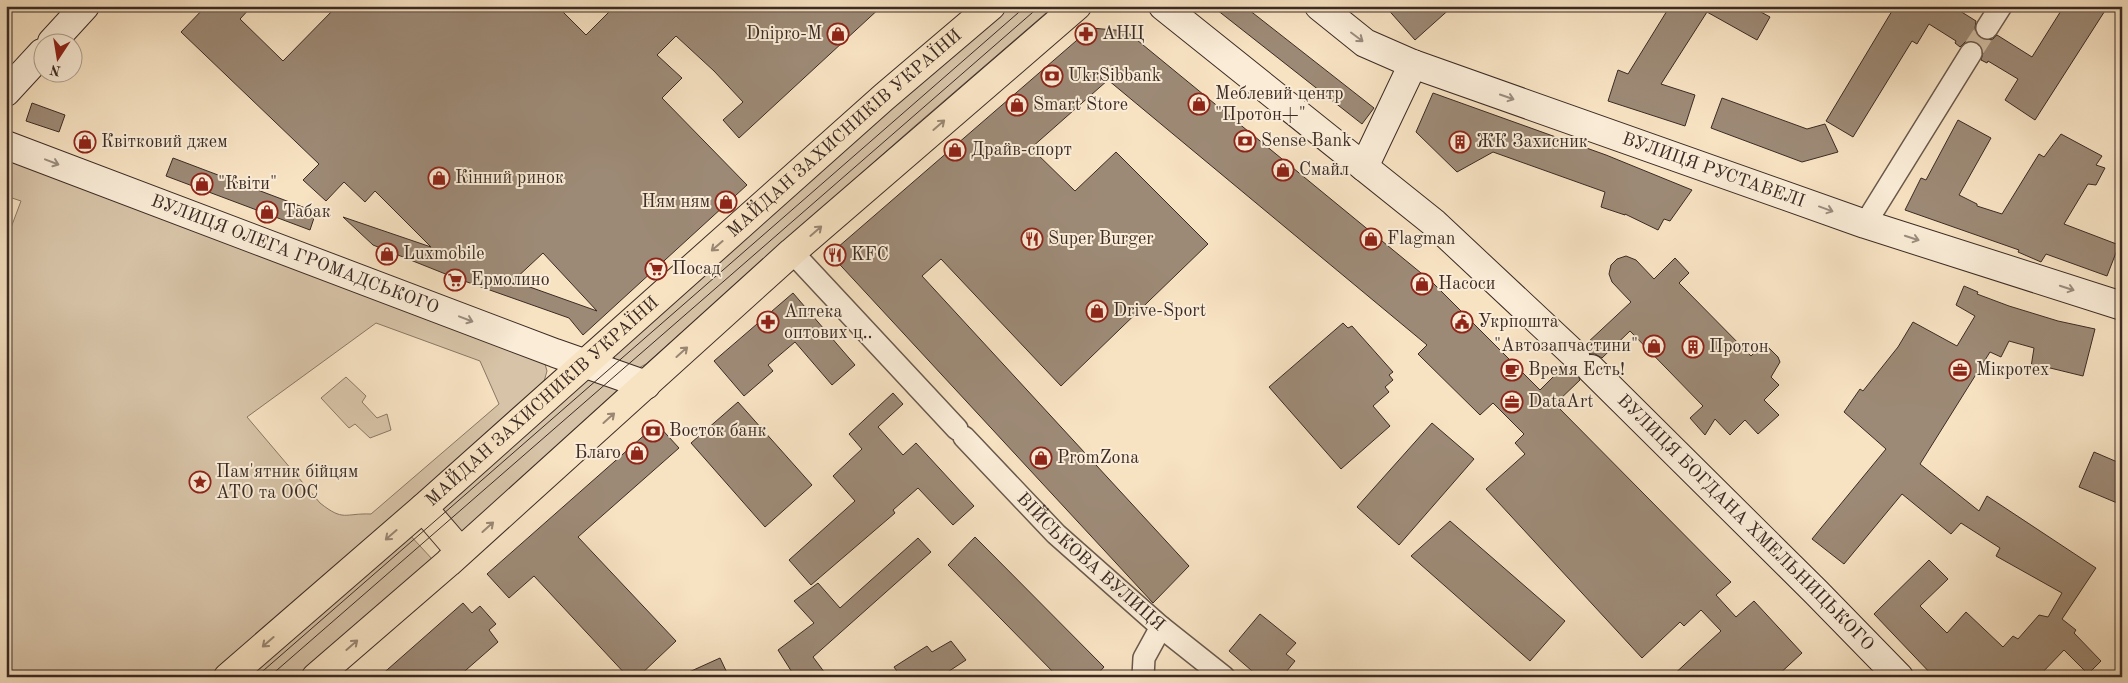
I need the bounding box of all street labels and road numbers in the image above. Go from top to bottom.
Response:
street label: МАЙДАН ЗАХИСНИКІВ УКРАЇНИ [724,26,965,241]
street label: ВУЛИЦЯ РУСТАВЕЛІ [1620,130,1807,211]
street label: ВУЛИЦЯ ОЛЕГА ГРОМАДСЬКОГО [149,192,441,317]
street label: МАЙДАН ЗАХИСНИКІВ УКРАЇНИ [422,293,662,510]
street label: ВУЛИЦЯ БОГДАНА ХМЕЛЬНИЦЬКОГО [1614,391,1877,654]
street label: ВІЙСЬКОВА ВУЛИЦЯ [1013,489,1168,635]

